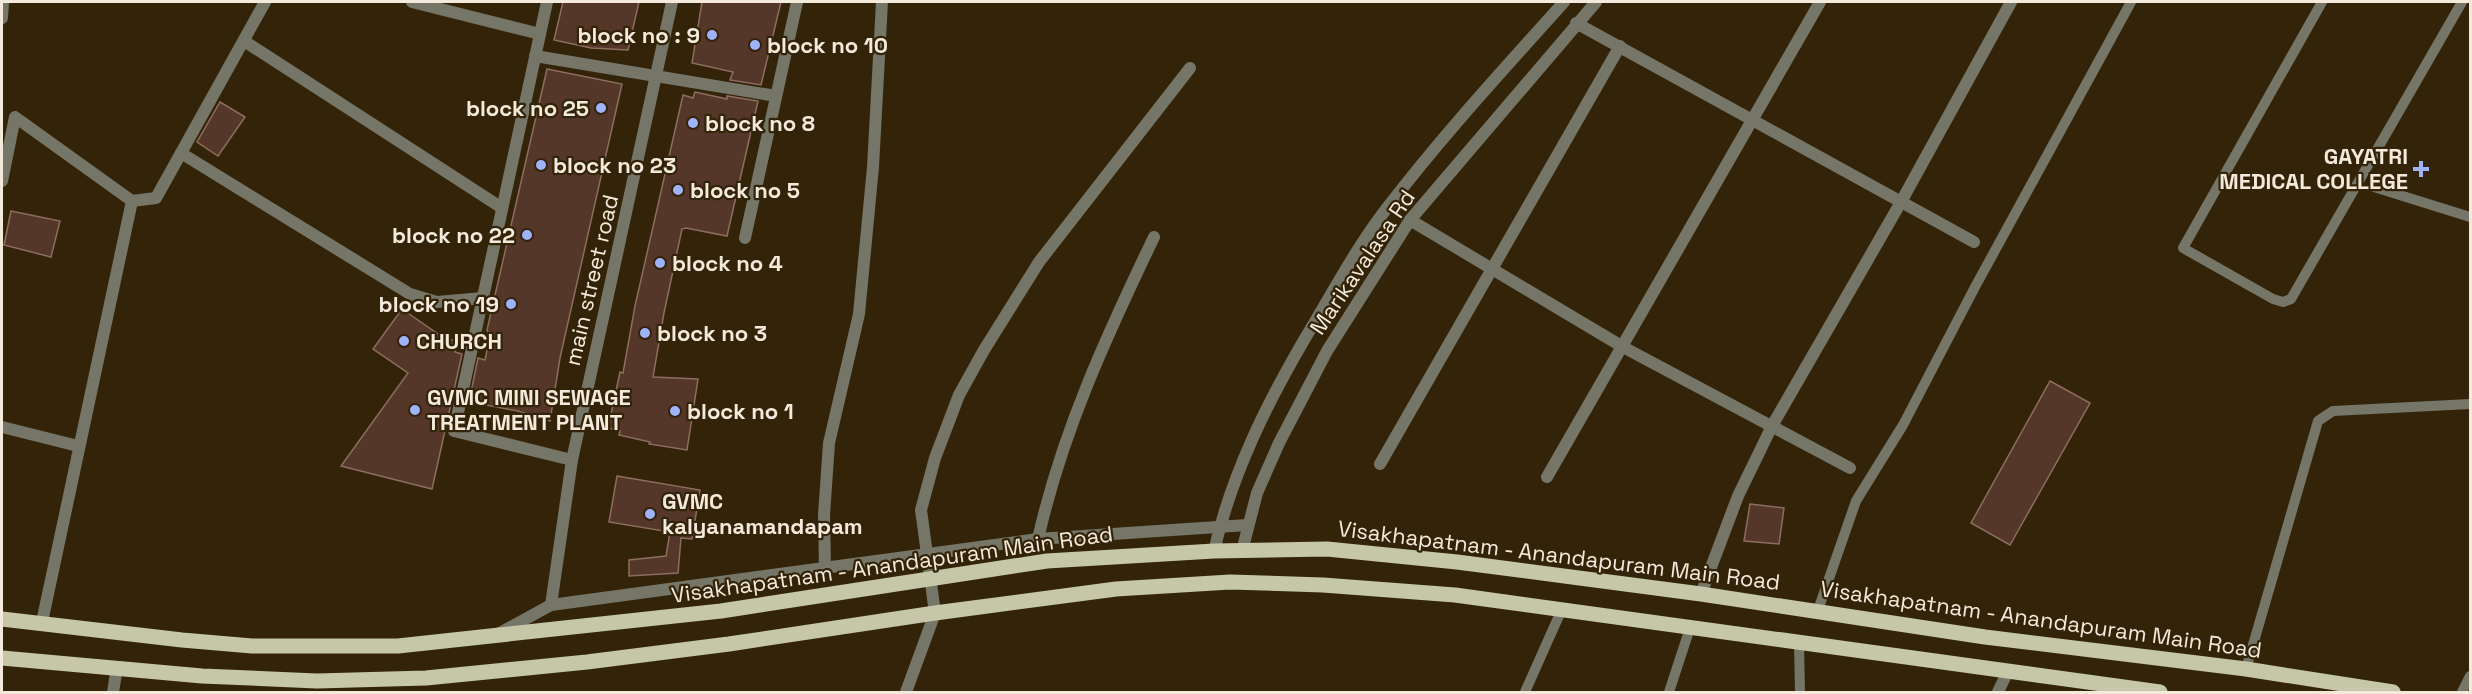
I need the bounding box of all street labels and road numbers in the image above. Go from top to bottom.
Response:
street label: Marikavalasa Rd [1303,184,1421,340]
street label: main street road [558,192,624,368]
street label: Visakhapatnam - Anandapuram Main Road [1336,514,1782,596]
street label: Visakhapatnam - Anandapuram Main Road [669,519,1115,609]
street label: Visakhapatnam - Anandapuram Main Road [1818,574,2264,664]

